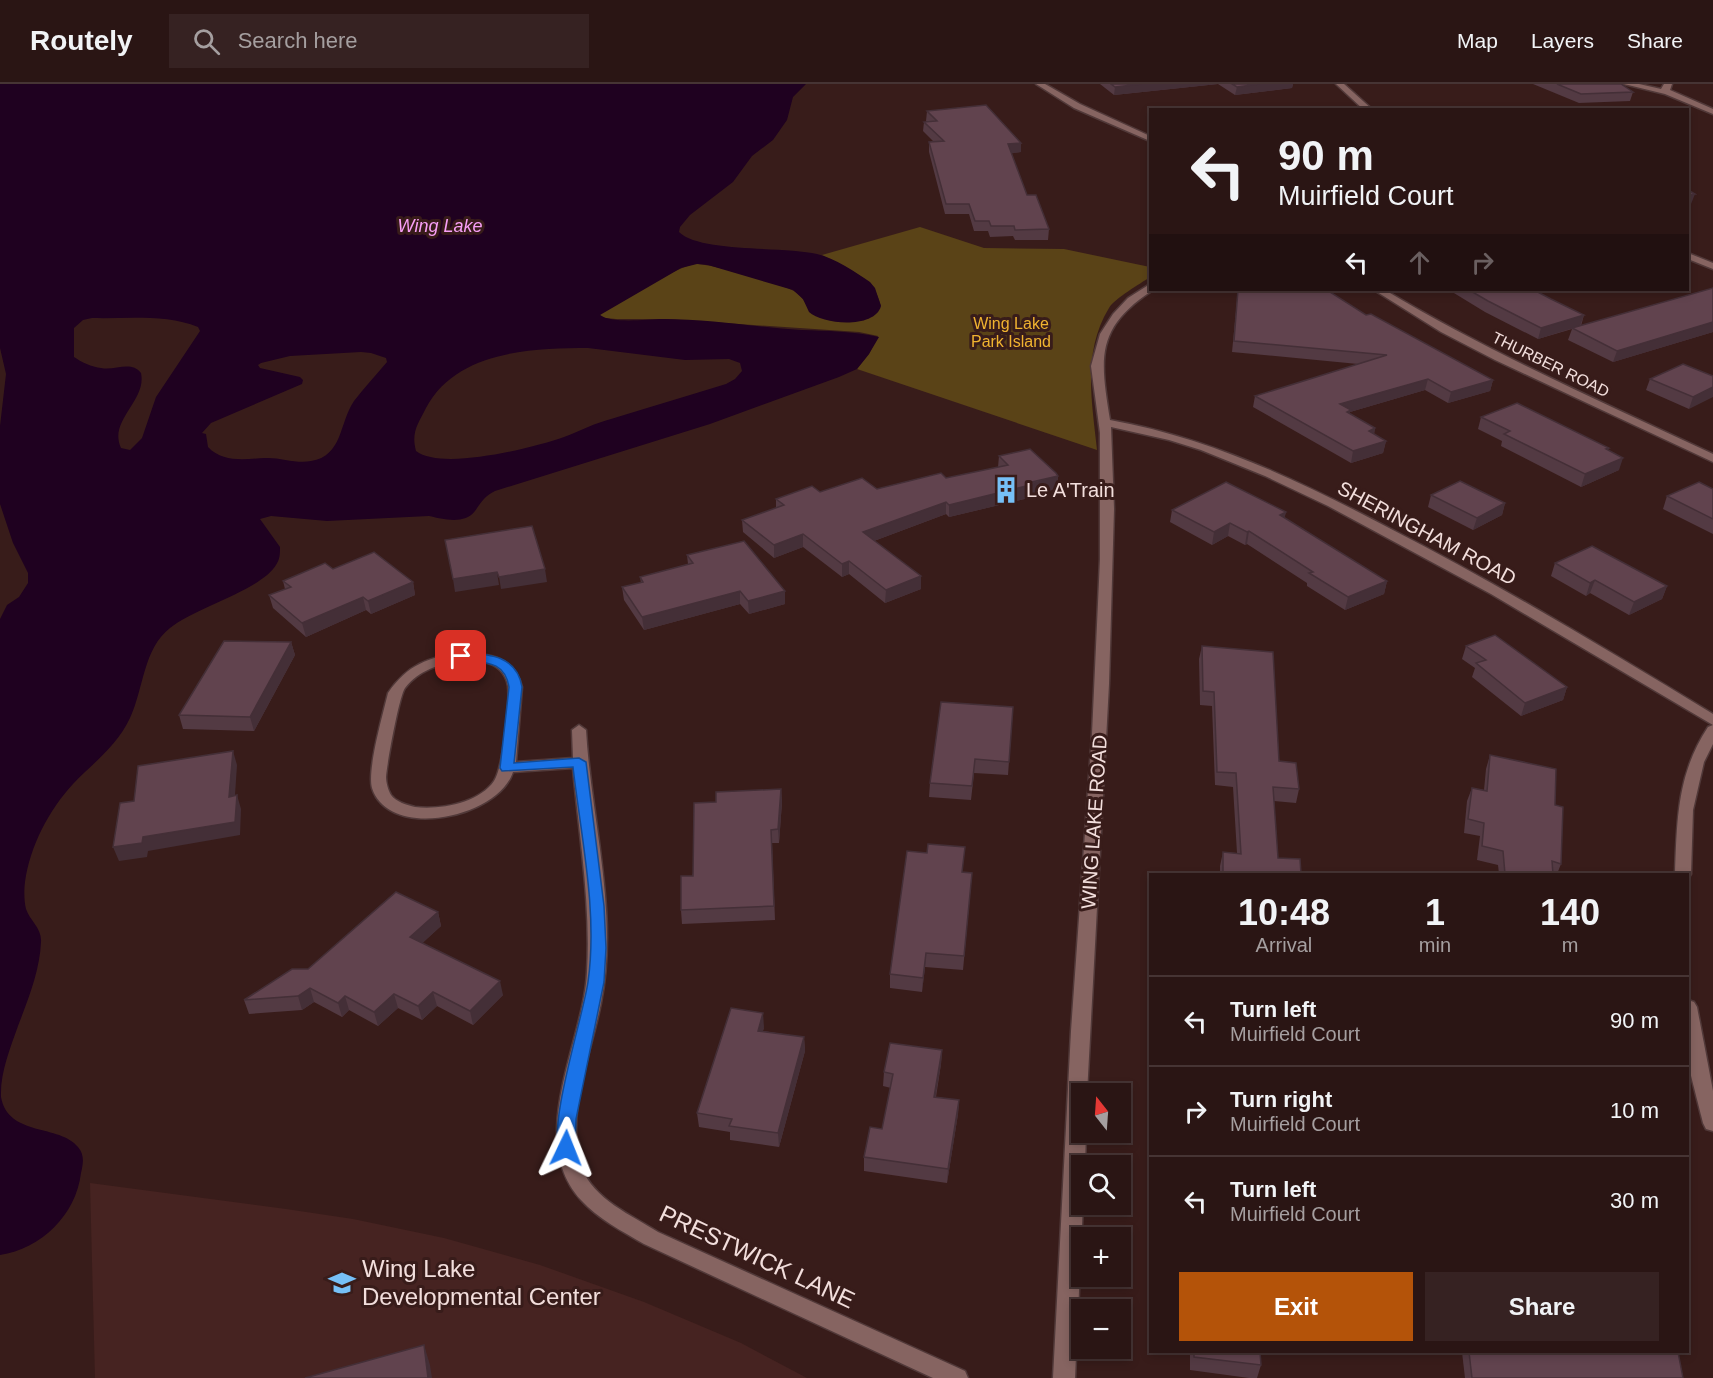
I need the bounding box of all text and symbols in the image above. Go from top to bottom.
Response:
search box [169,14,589,68]
text: Routely [30,25,133,56]
icon: search [190,25,223,58]
text: Search here [238,28,358,53]
text: Map [1457,29,1498,52]
text: Layers [1531,29,1594,52]
text: Share [1627,29,1683,52]
icon: left [1179,132,1257,210]
text: 90 m [1278,132,1374,179]
text: Muirfield Court [1278,181,1454,211]
water label: Wing Lake [398,216,482,236]
icon: left [1340,246,1373,279]
icon: ahead [1403,246,1436,279]
icon: right [1466,246,1499,279]
park label: Wing Lake Park Island [971,315,1051,350]
street label: THURBER ROAD [1490,329,1612,400]
building icon: Le A'Train [991,475,1021,505]
street label: SHERINGHAM ROAD [1334,477,1520,589]
place label: Le A'Train [1026,479,1115,501]
pin [435,630,486,681]
icon: arrive [444,639,477,672]
street label: WING LAKE ROAD [1077,734,1111,910]
text: 10:48 [1238,892,1330,933]
text: 1 [1425,892,1445,933]
text: 140 [1540,892,1600,933]
text: Arrival [1256,934,1312,956]
text: min [1419,934,1451,956]
text: m [1562,934,1578,956]
text: Turn left [1230,997,1316,1022]
icon: left [1179,1005,1212,1038]
text: 90 m [1610,1008,1659,1033]
text: Muirfield Court [1230,1023,1360,1045]
north arrow [1071,1083,1131,1143]
map controls [1071,1083,1131,1359]
text: Turn right [1230,1087,1332,1112]
icon: right [1179,1095,1212,1128]
text: 10 m [1610,1098,1659,1123]
text: Muirfield Court [1230,1113,1360,1135]
position arrow [534,1116,598,1180]
button: search [1071,1155,1131,1215]
text: Turn left [1230,1177,1316,1202]
icon: left [1179,1185,1212,1218]
text: 30 m [1610,1188,1659,1213]
street label: PRESTWICK LANE [655,1200,859,1314]
text: Muirfield Court [1230,1203,1360,1225]
button: + [1071,1227,1131,1287]
place label: Wing Lake Developmental Center [362,1255,601,1310]
school or university icon: Wing Lake Developmental Center [327,1268,357,1298]
button: Exit [1179,1272,1413,1341]
button: Share [1425,1272,1659,1341]
button: − [1071,1299,1131,1359]

